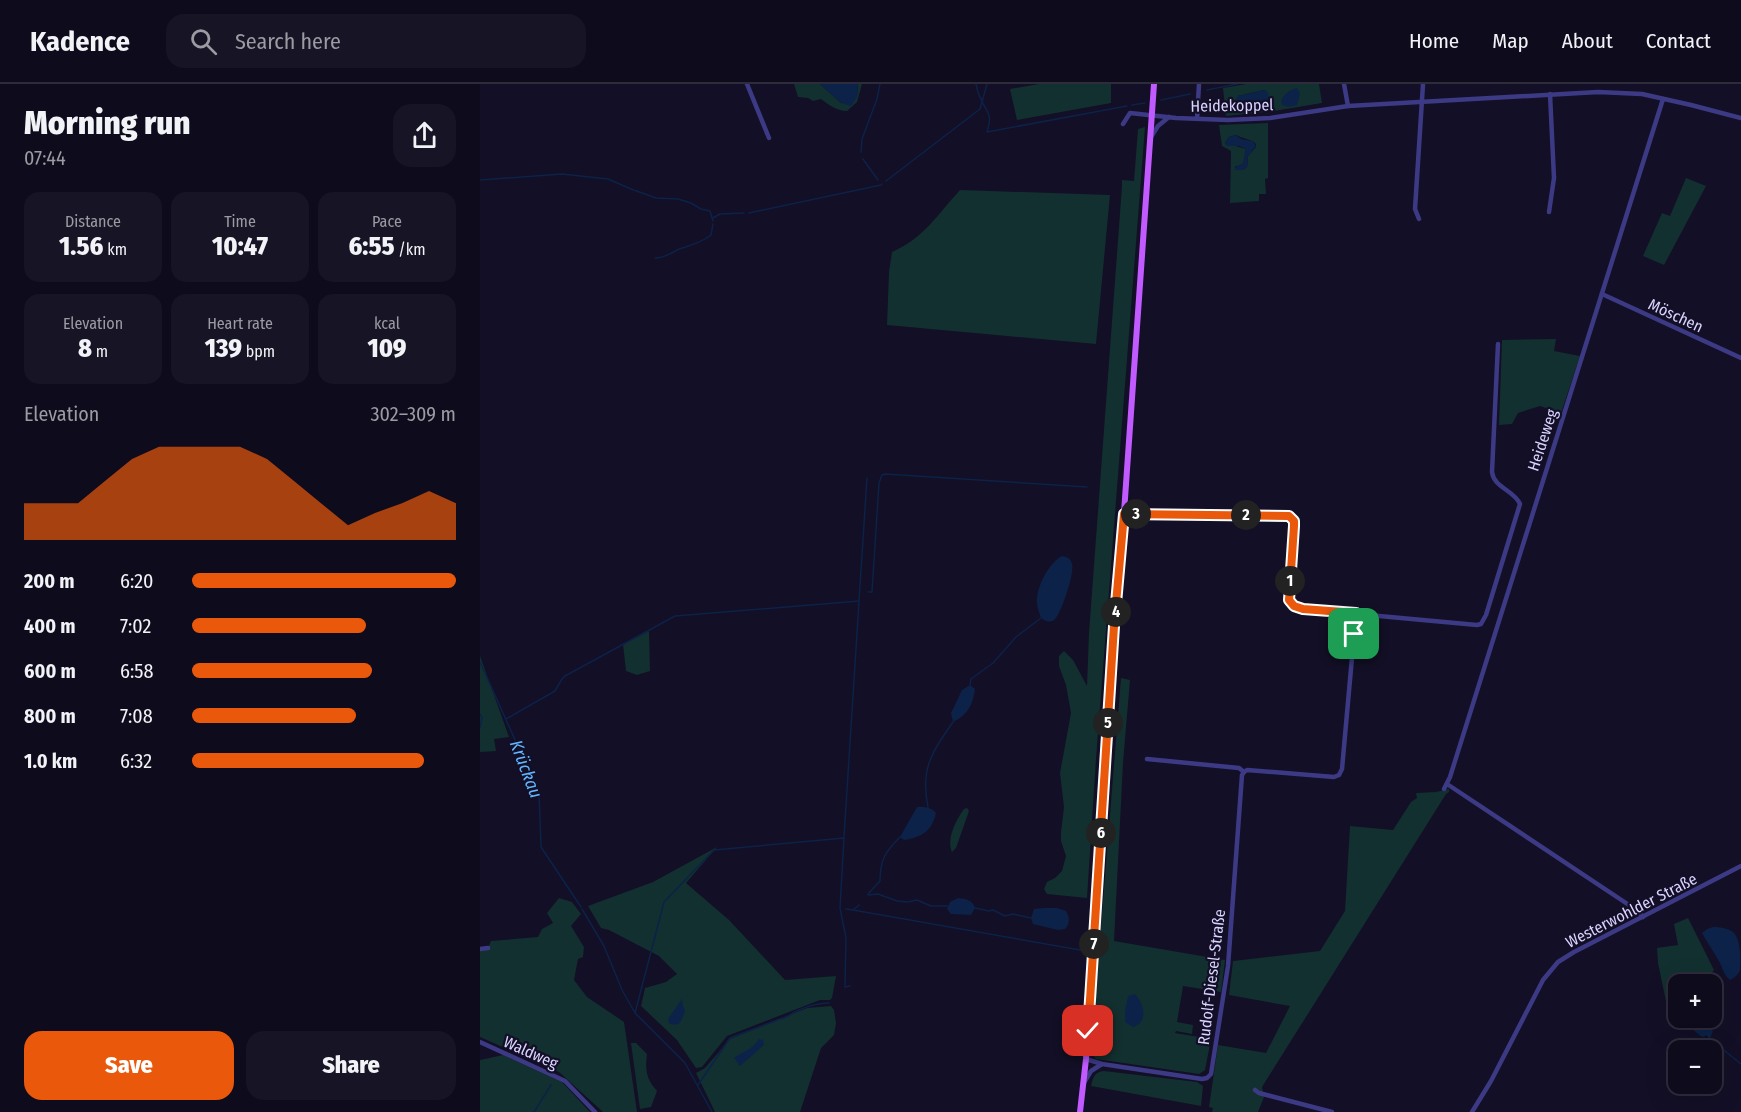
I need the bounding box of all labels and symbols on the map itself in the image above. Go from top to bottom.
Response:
street label: Heidekoppel [1190,95,1274,116]
street label: Möschen [1645,295,1706,336]
street label: Heideweg [1524,406,1562,474]
pin: 3 [1121,499,1151,529]
pin: 2 [1231,500,1261,530]
pin: 1 [1275,566,1305,596]
pin: 4 [1101,597,1131,627]
pin [1328,608,1379,659]
pin: 5 [1093,708,1123,738]
water label: Krückau [505,737,547,801]
pin: 6 [1086,818,1116,848]
street label: Westerwohlder Straße [1562,869,1700,952]
street label: Rudolf-Diesel-Straße [1194,908,1229,1046]
pin: 7 [1079,929,1109,959]
pin [1062,1005,1113,1056]
street label: Waldweg [501,1032,562,1073]

